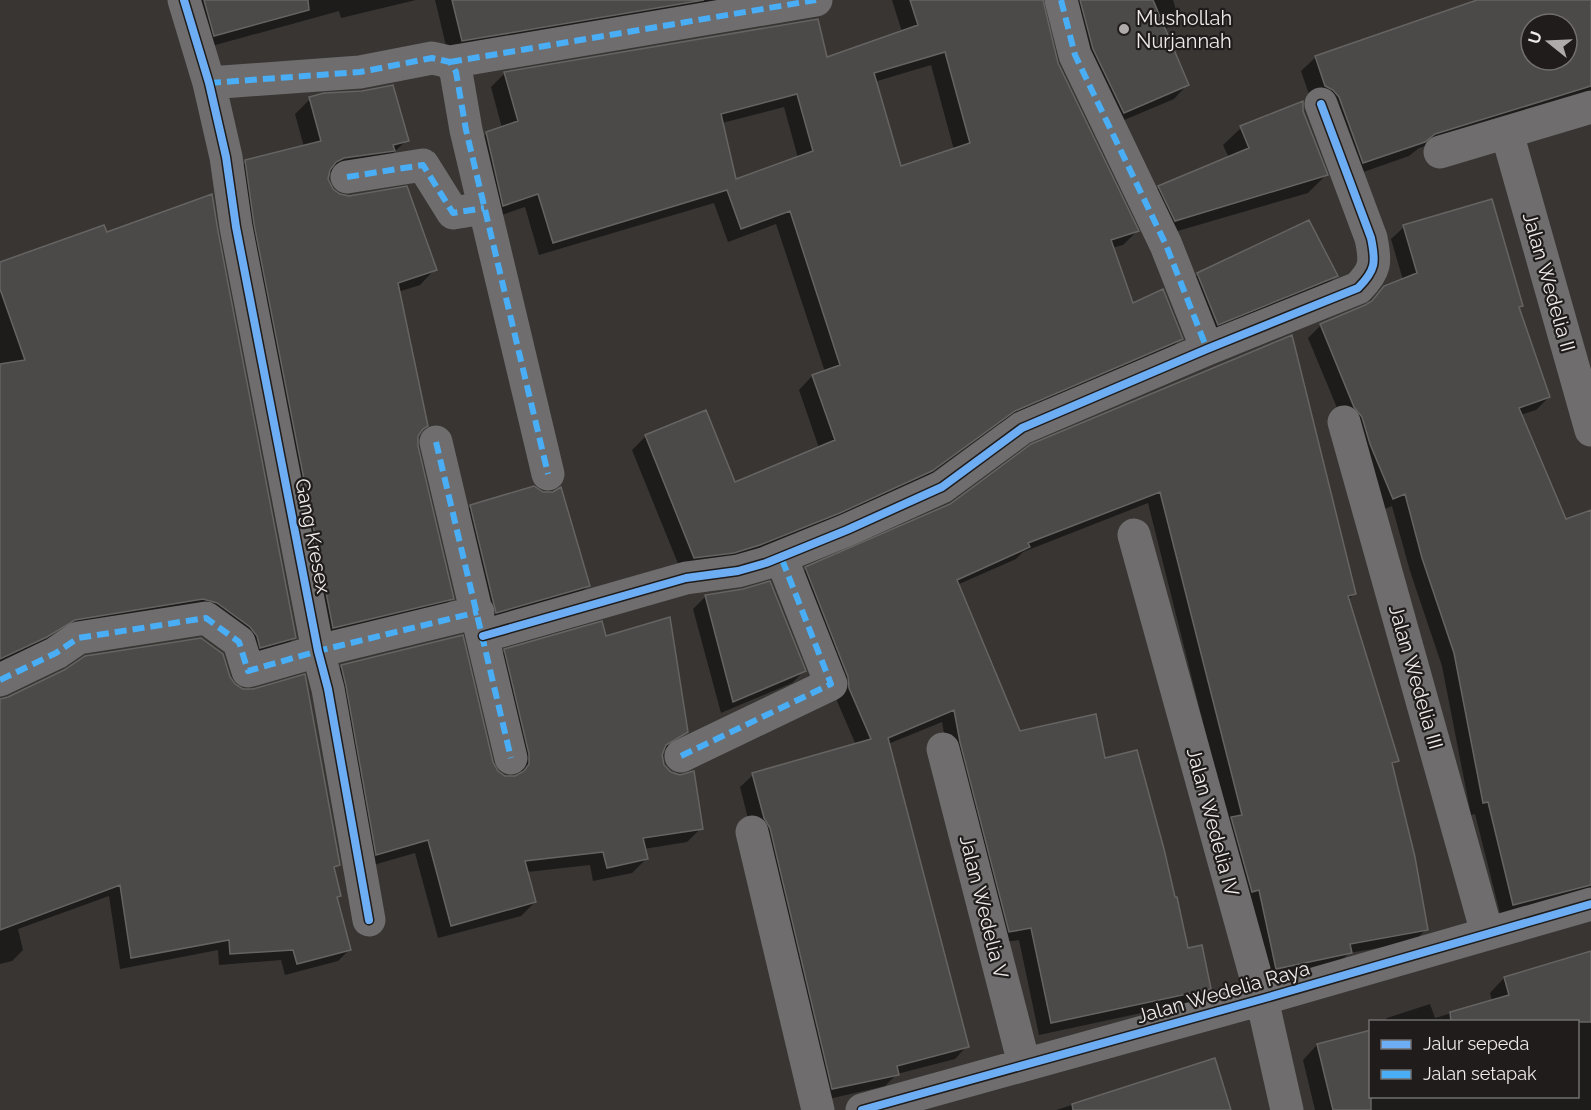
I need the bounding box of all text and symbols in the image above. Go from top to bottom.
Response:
place label: Mushollah Nurjannah [1136,6,1232,53]
north arrow [1519,12,1579,72]
marker: Mushollah Nurjannah [1117,22,1131,36]
text: U [1524,29,1546,46]
street label: Jalan Wedelia II [1518,209,1580,355]
street label: Gang Kresex [290,476,336,596]
street label: Jalan Wedelia III [1384,602,1448,752]
street label: Jalan Wedelia IV [1182,745,1244,899]
street label: Jalan Wedelia V [955,833,1014,982]
street label: Jalan Wedelia Raya [1134,956,1312,1028]
legend [1369,1020,1579,1098]
text: Jalur sepeda [1423,1033,1529,1054]
text: Jalan setapak [1423,1063,1537,1084]

